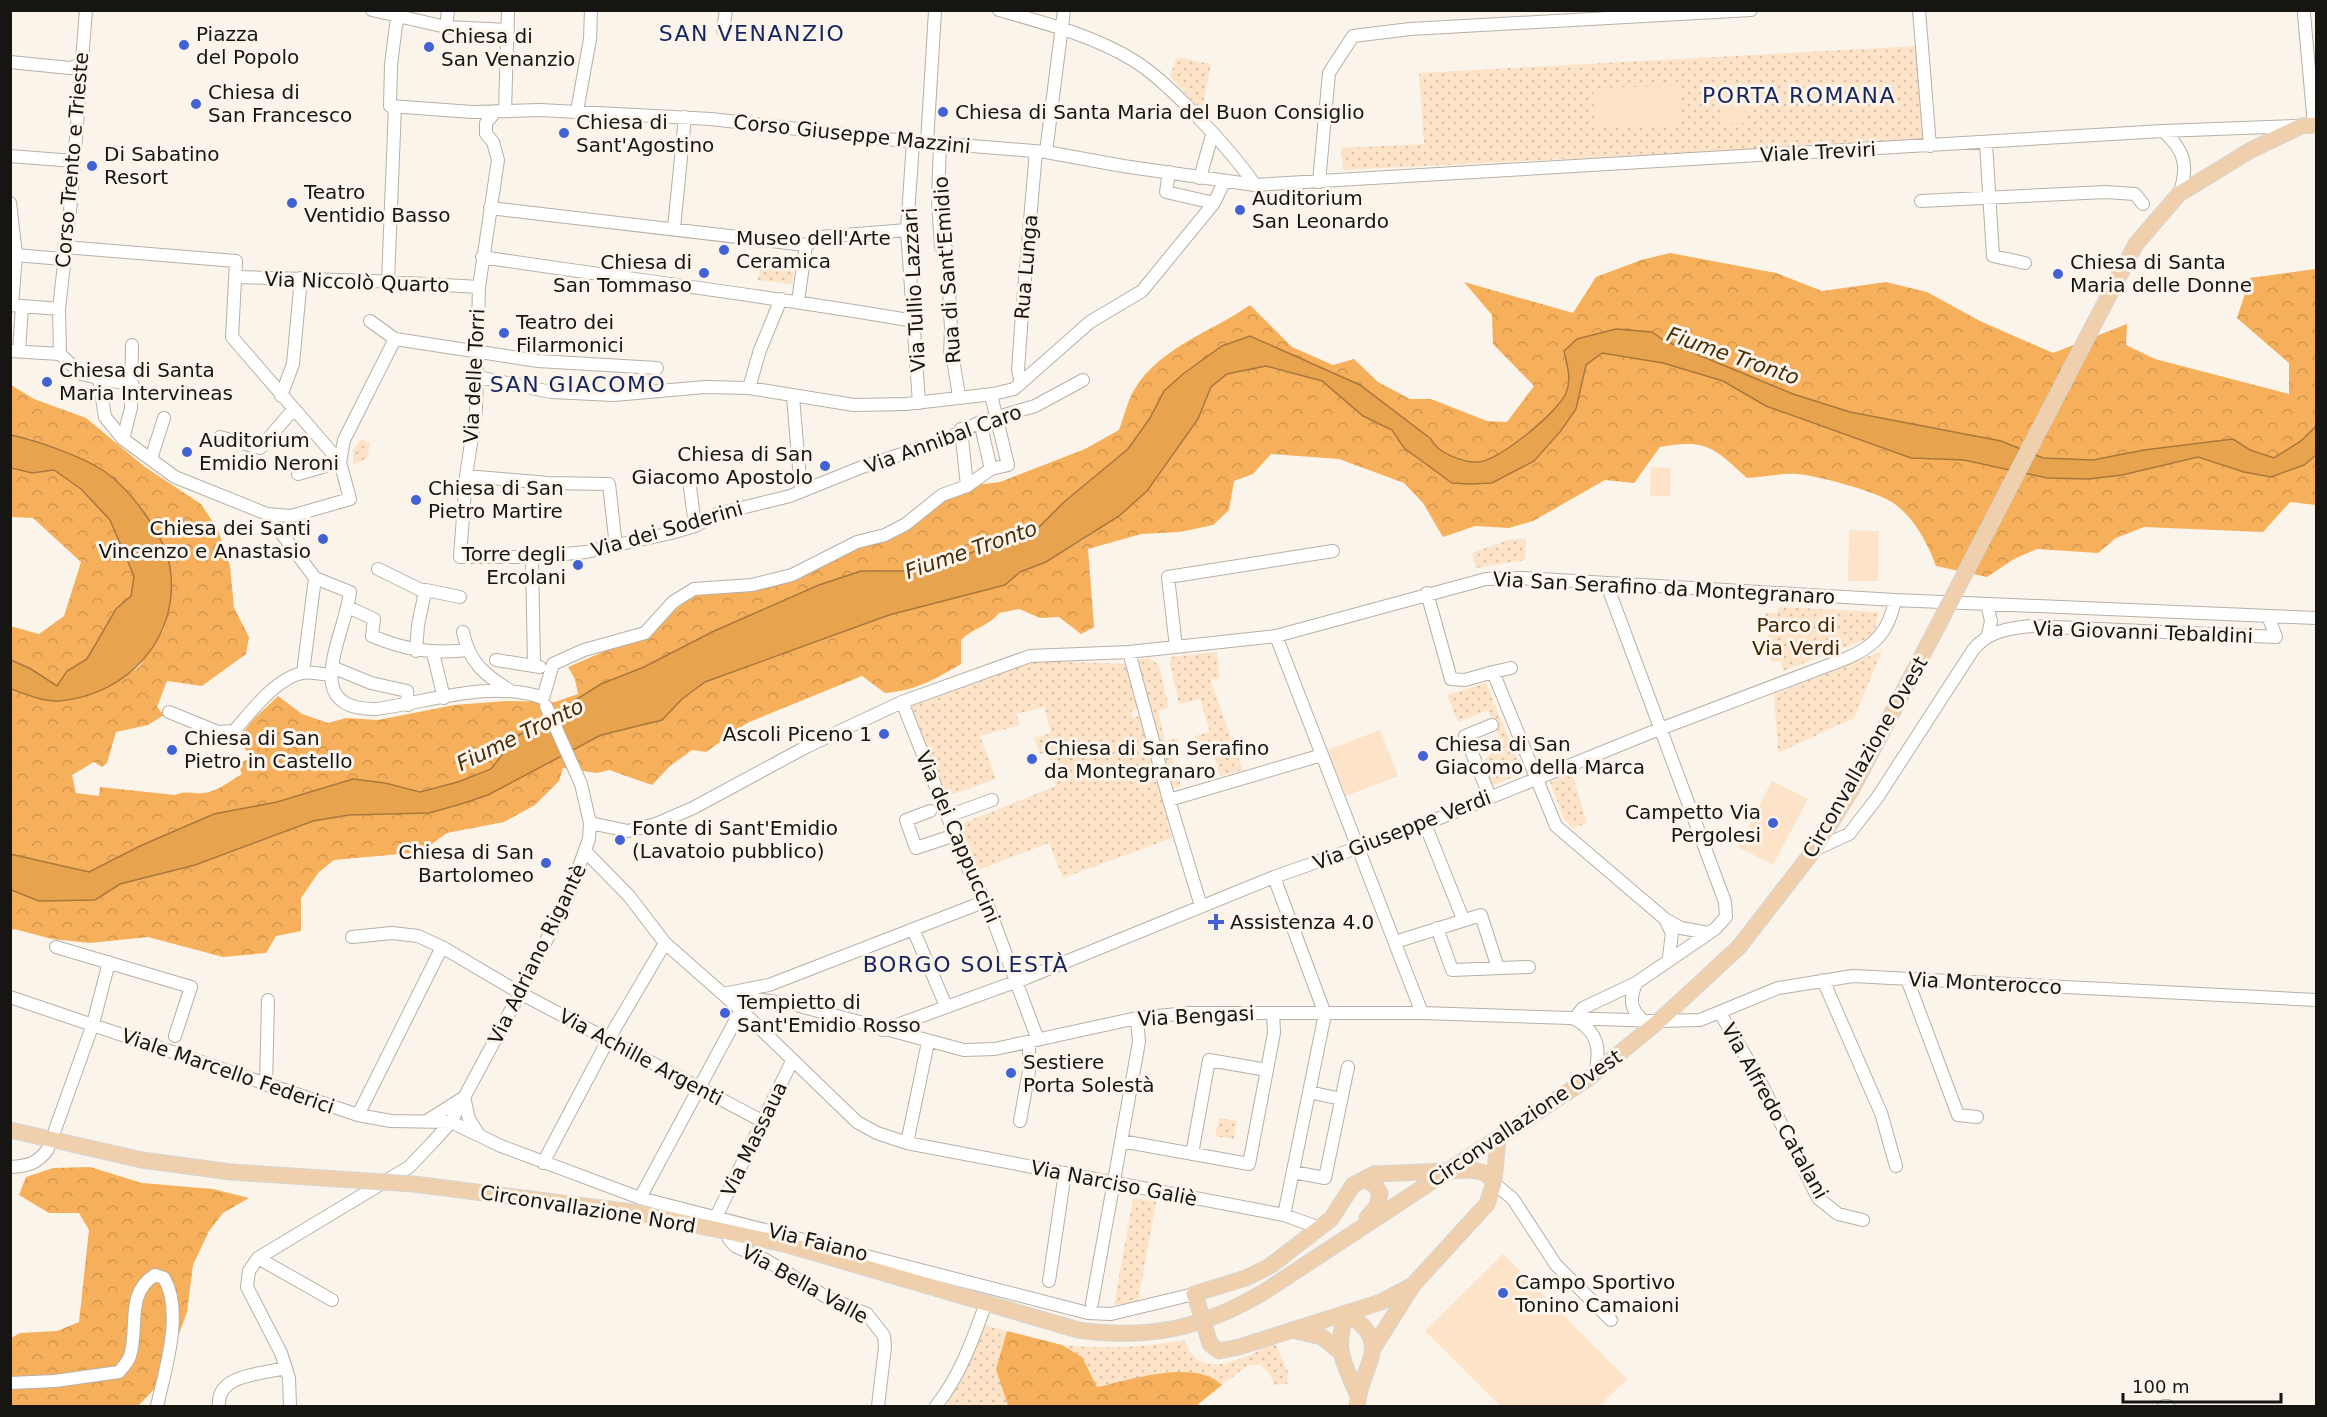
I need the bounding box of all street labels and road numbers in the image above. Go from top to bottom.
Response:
street label: Corso Trento e Trieste [51,51,93,269]
street label: Corso Giuseppe Mazzini [732,110,972,158]
street label: Viale Treviri [1760,137,1876,167]
street label: Rua di Sant'Emidio [928,175,966,365]
street label: Via Tullio Lazzari [898,207,930,373]
street label: Rua Lunga [1009,213,1043,321]
street label: Via Niccolò Quarto [264,267,450,297]
street label: Via delle Torri [458,308,490,444]
street label: Via Annibal Caro [861,399,1025,479]
street label: Via dei Soderini [589,496,745,562]
street label: Via San Serafino da Montegranaro [1492,567,1836,609]
street label: Via Giovanni Tebaldini [2033,616,2253,648]
street label: Circonvallazione Ovest [1797,652,1933,862]
street label: Via dei Cappuccini [911,747,1005,927]
street label: Via Giuseppe Verdi [1310,785,1494,875]
street label: Via Adriano Rigantè [483,860,591,1048]
street label: Via Monterocco [1907,967,2063,999]
street label: Via Bengasi [1137,1001,1255,1031]
street label: Via Achille Argenti [555,1004,727,1110]
street label: Via Alfredo Catalani [1717,1019,1833,1203]
street label: Viale Marcello Federici [118,1023,338,1119]
street label: Circonvallazione Ovest [1424,1044,1627,1192]
street label: Via Massaua [716,1078,792,1200]
street label: Via Narciso Galiè [1029,1155,1199,1211]
street label: Circonvallazione Nord [478,1180,698,1238]
street label: Via Faiano [766,1218,870,1266]
street label: Via Bella Valle [738,1239,872,1329]

